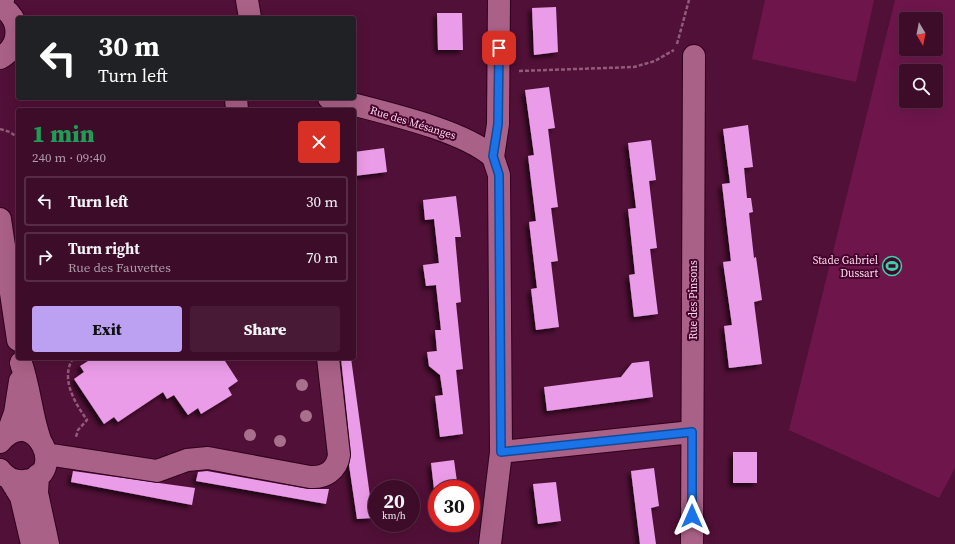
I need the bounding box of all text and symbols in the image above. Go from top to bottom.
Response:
north arrow [899,12,943,56]
map controls [899,12,943,108]
text: 30 m [98,27,160,65]
pin [482,31,516,65]
icon: left [32,32,84,84]
icon: arrive [488,37,510,59]
text: Turn left [98,63,168,88]
button: search [899,64,943,108]
street label: Rue des Mésanges [368,103,458,143]
text: 1 min [32,117,95,150]
button: close [298,121,340,163]
text: 240 m · 09:40 [32,149,106,166]
icon: left [34,190,56,212]
text: Turn left [68,191,128,212]
text: 30 m [306,191,338,212]
text: Turn right [68,238,140,259]
icon: right [34,246,56,268]
text: 70 m [306,247,338,268]
place label: Stade Gabriel Dussart [813,253,878,281]
sports icon: Stade Gabriel Dussart [881,255,903,277]
text: Rue des Fauvettes [68,259,171,276]
street label: Rue des Pinsons [686,260,701,340]
button: Exit [32,306,182,352]
button: Share [190,306,340,352]
speed limit sign: 30 [428,480,480,532]
text: 20 [383,487,405,515]
position arrow [671,495,713,537]
text: km/h [382,509,406,522]

